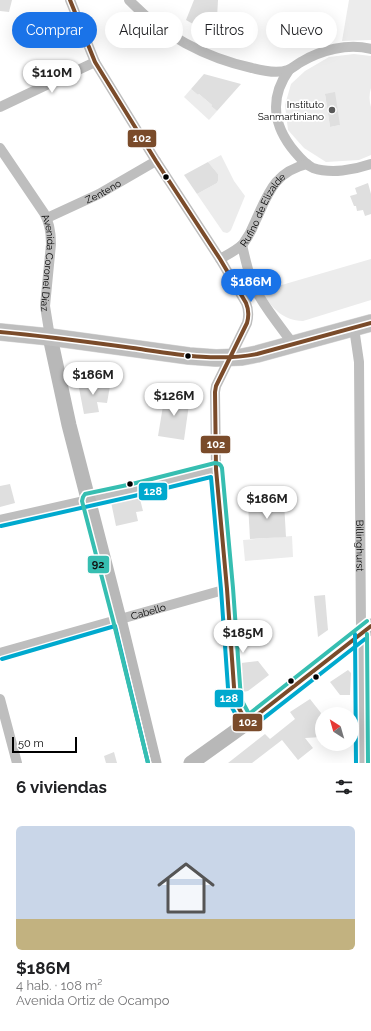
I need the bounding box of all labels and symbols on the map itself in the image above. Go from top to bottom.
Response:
pin: $110M [24,60,80,94]
place label: Instituto Sanmartiniano [258,99,324,122]
marker: Instituto Sanmartiniano [327,105,337,115]
line badge: 102 [127,129,157,148]
text: 102 [133,132,151,145]
street label: Rufino de Elizalde [238,171,288,249]
unlabelled marker [161,172,171,182]
street label: Zenteno [84,178,123,206]
street label: Avenida Coronel Díaz [39,212,56,312]
pin: $186M [223,269,279,303]
unlabelled marker [183,351,193,361]
pin: $186M [65,362,121,396]
pin: $126M [146,383,202,417]
line badge: 102 [200,435,231,454]
text: 102 [207,438,225,451]
unlabelled marker [125,479,135,489]
line badge: 128 [138,482,168,501]
text: 128 [144,485,162,498]
pin: $186M [239,486,295,520]
street label: Billinghurst [354,520,366,572]
line badge: 92 [87,555,110,574]
text: 92 [92,558,104,571]
street label: Cabello [130,602,167,622]
pin: $185M [215,620,271,654]
unlabelled marker [311,672,321,682]
unlabelled marker [286,676,296,686]
line badge: 128 [214,689,244,708]
text: 128 [220,692,238,705]
north arrow [315,707,359,751]
line badge: 102 [232,713,263,732]
text: 102 [239,716,257,729]
scale bar [12,735,77,754]

